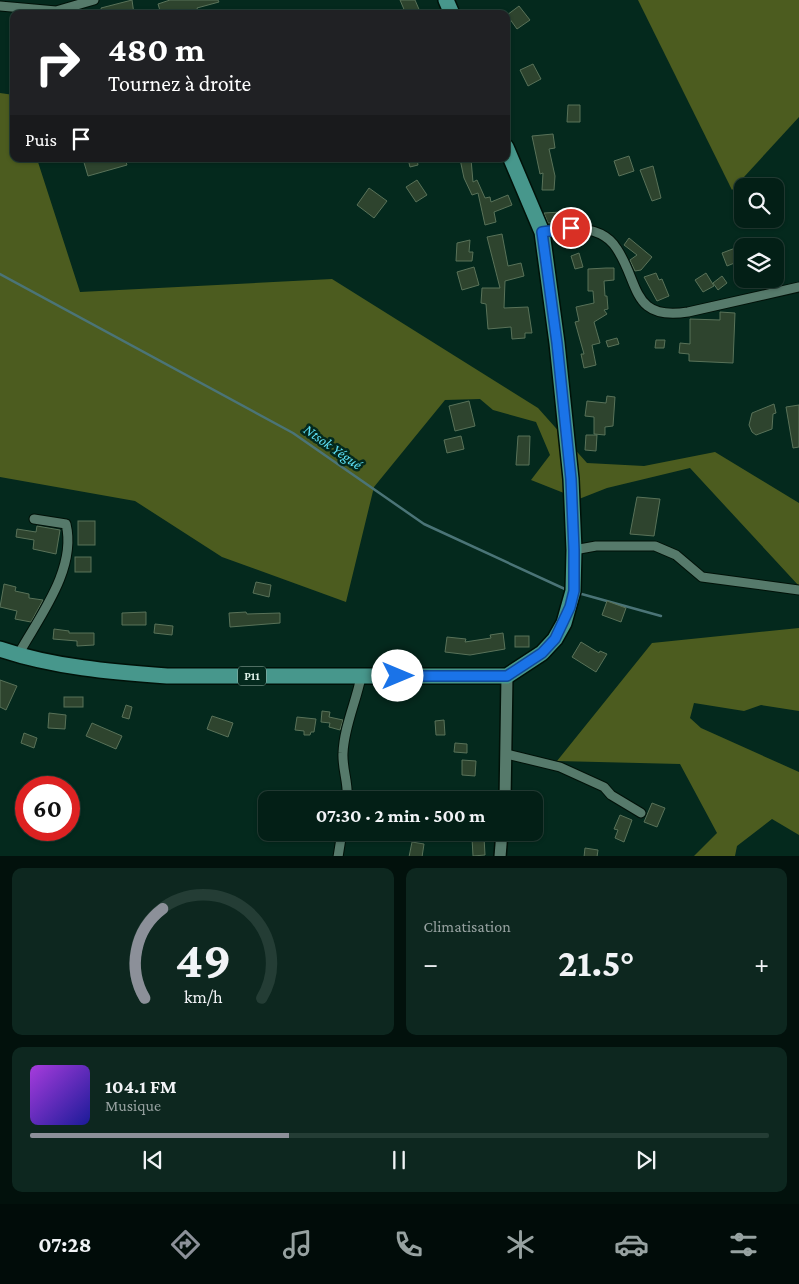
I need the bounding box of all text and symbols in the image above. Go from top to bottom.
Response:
icon: right [25,30,90,95]
text: 480 m [108,30,205,69]
text: Tournez à droite [108,71,251,96]
icon: arrive [67,125,95,153]
text: Puis [25,129,57,150]
map controls [734,178,784,288]
button: search [734,178,784,228]
pin [550,207,592,249]
icon: arrive [557,214,585,242]
button: layers [734,238,784,288]
water label: Ntsok Yégué [300,421,366,474]
position arrow [371,649,423,701]
road number: P11 [238,666,266,686]
speed limit sign: 60 [15,776,80,841]
text: 07:30 · 2 min · 500 m [316,805,485,826]
text: Climatisation [424,918,511,935]
text: 49 [175,930,231,988]
text: 21.5° [558,942,635,984]
text: − [424,948,438,979]
text: + [754,948,769,979]
text: km/h [183,987,222,1007]
text: 104.1 FM [105,1076,176,1097]
text: Musique [105,1097,161,1114]
icon: previous [139,1146,167,1174]
icon: pause [385,1146,413,1174]
icon: next [632,1146,660,1174]
icon: directions [168,1227,203,1262]
icon: music [280,1227,315,1262]
icon: phone [391,1227,426,1262]
icon: climate [503,1227,538,1262]
icon: car [614,1227,649,1262]
icon: filters [726,1227,761,1262]
text: 07:28 [38,1232,91,1257]

